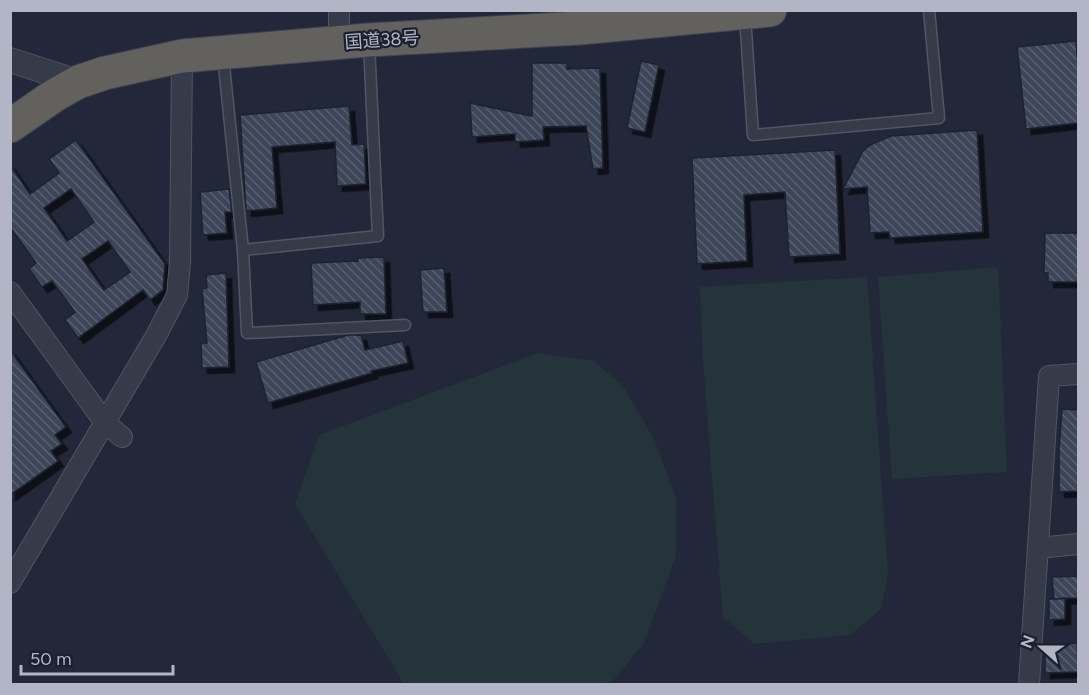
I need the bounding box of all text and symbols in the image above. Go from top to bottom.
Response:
street label: 国道38号 [344,26,420,54]
north arrow [1011,617,1071,677]
text: N [1016,633,1039,651]
scale bar [21,638,172,676]
text: 50 m [30,648,72,670]

